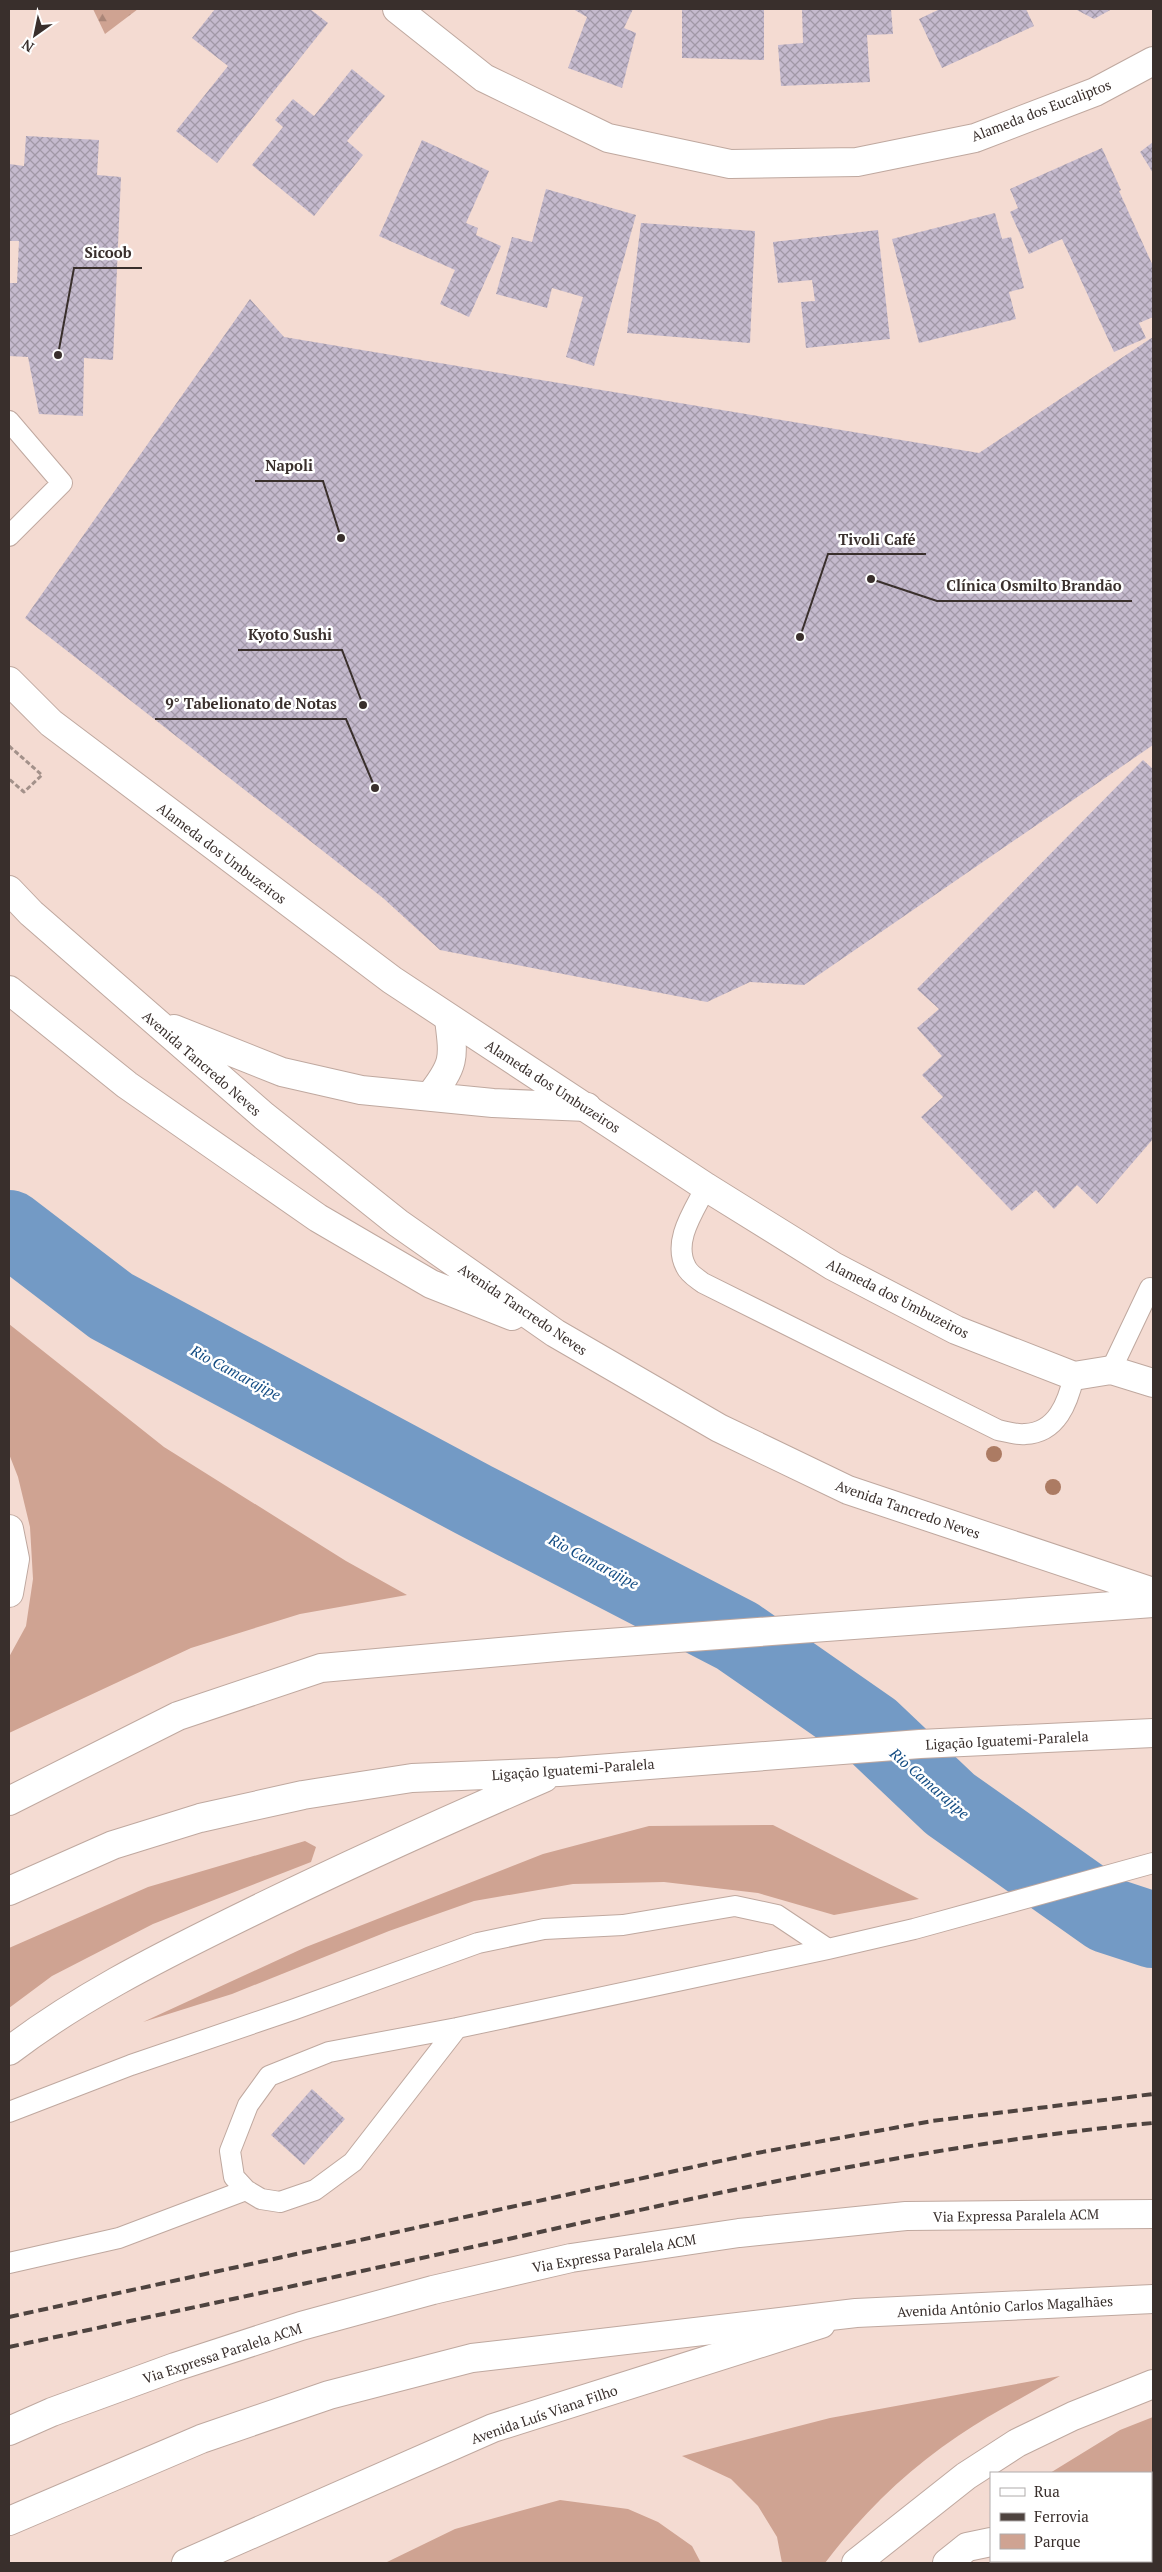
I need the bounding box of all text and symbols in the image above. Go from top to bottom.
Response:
north arrow [10,10,60,60]
text: N [18,35,37,57]
street label: Alameda dos Eucaliptos [968,75,1114,145]
callout: Sicoob [74,238,142,268]
text: Sicoob [84,242,132,262]
callout: Napoli [255,451,323,481]
text: Napoli [265,455,313,475]
callout: Tivoli Café [828,524,926,554]
text: Tivoli Café [838,529,916,549]
callout: Clínica Osmilto Brandão [937,571,1132,601]
text: Clínica Osmilto Brandão [946,575,1122,595]
callout: Kyoto Sushi [238,620,342,650]
text: Kyoto Sushi [248,624,332,644]
callout: 9° Tabelionato de Notas [155,689,346,719]
text: 9° Tabelionato de Notas [165,693,337,713]
street label: Alameda dos Umbuzeiros [153,798,291,908]
street label: Avenida Tancredo Neves [139,1006,265,1120]
street label: Alameda dos Umbuzeiros [482,1035,624,1137]
street label: Alameda dos Umbuzeiros [824,1254,972,1342]
street label: Avenida Tancredo Neves [455,1259,591,1359]
water label: Rio Camarajipe [187,1339,285,1404]
street label: Avenida Tancredo Neves [833,1475,983,1543]
water label: Rio Camarajipe [545,1528,643,1593]
street label: Ligação Iguatemi-Paralela [925,1726,1089,1754]
water label: Rio Camarajipe [885,1742,974,1823]
street label: Ligação Iguatemi-Paralela [491,1754,655,1784]
street label: Via Expressa Paralela ACM [933,2204,1099,2226]
street label: Via Expressa Paralela ACM [531,2229,697,2277]
street label: Avenida Antônio Carlos Magalhães [896,2291,1114,2321]
street label: Via Expressa Paralela ACM [140,2318,304,2388]
street label: Avenida Luís Viana Filho [468,2380,620,2448]
legend [990,2472,1152,2562]
text: Rua [1034,2481,1060,2501]
text: Ferrovia [1034,2506,1089,2526]
text: Parque [1034,2531,1081,2551]

